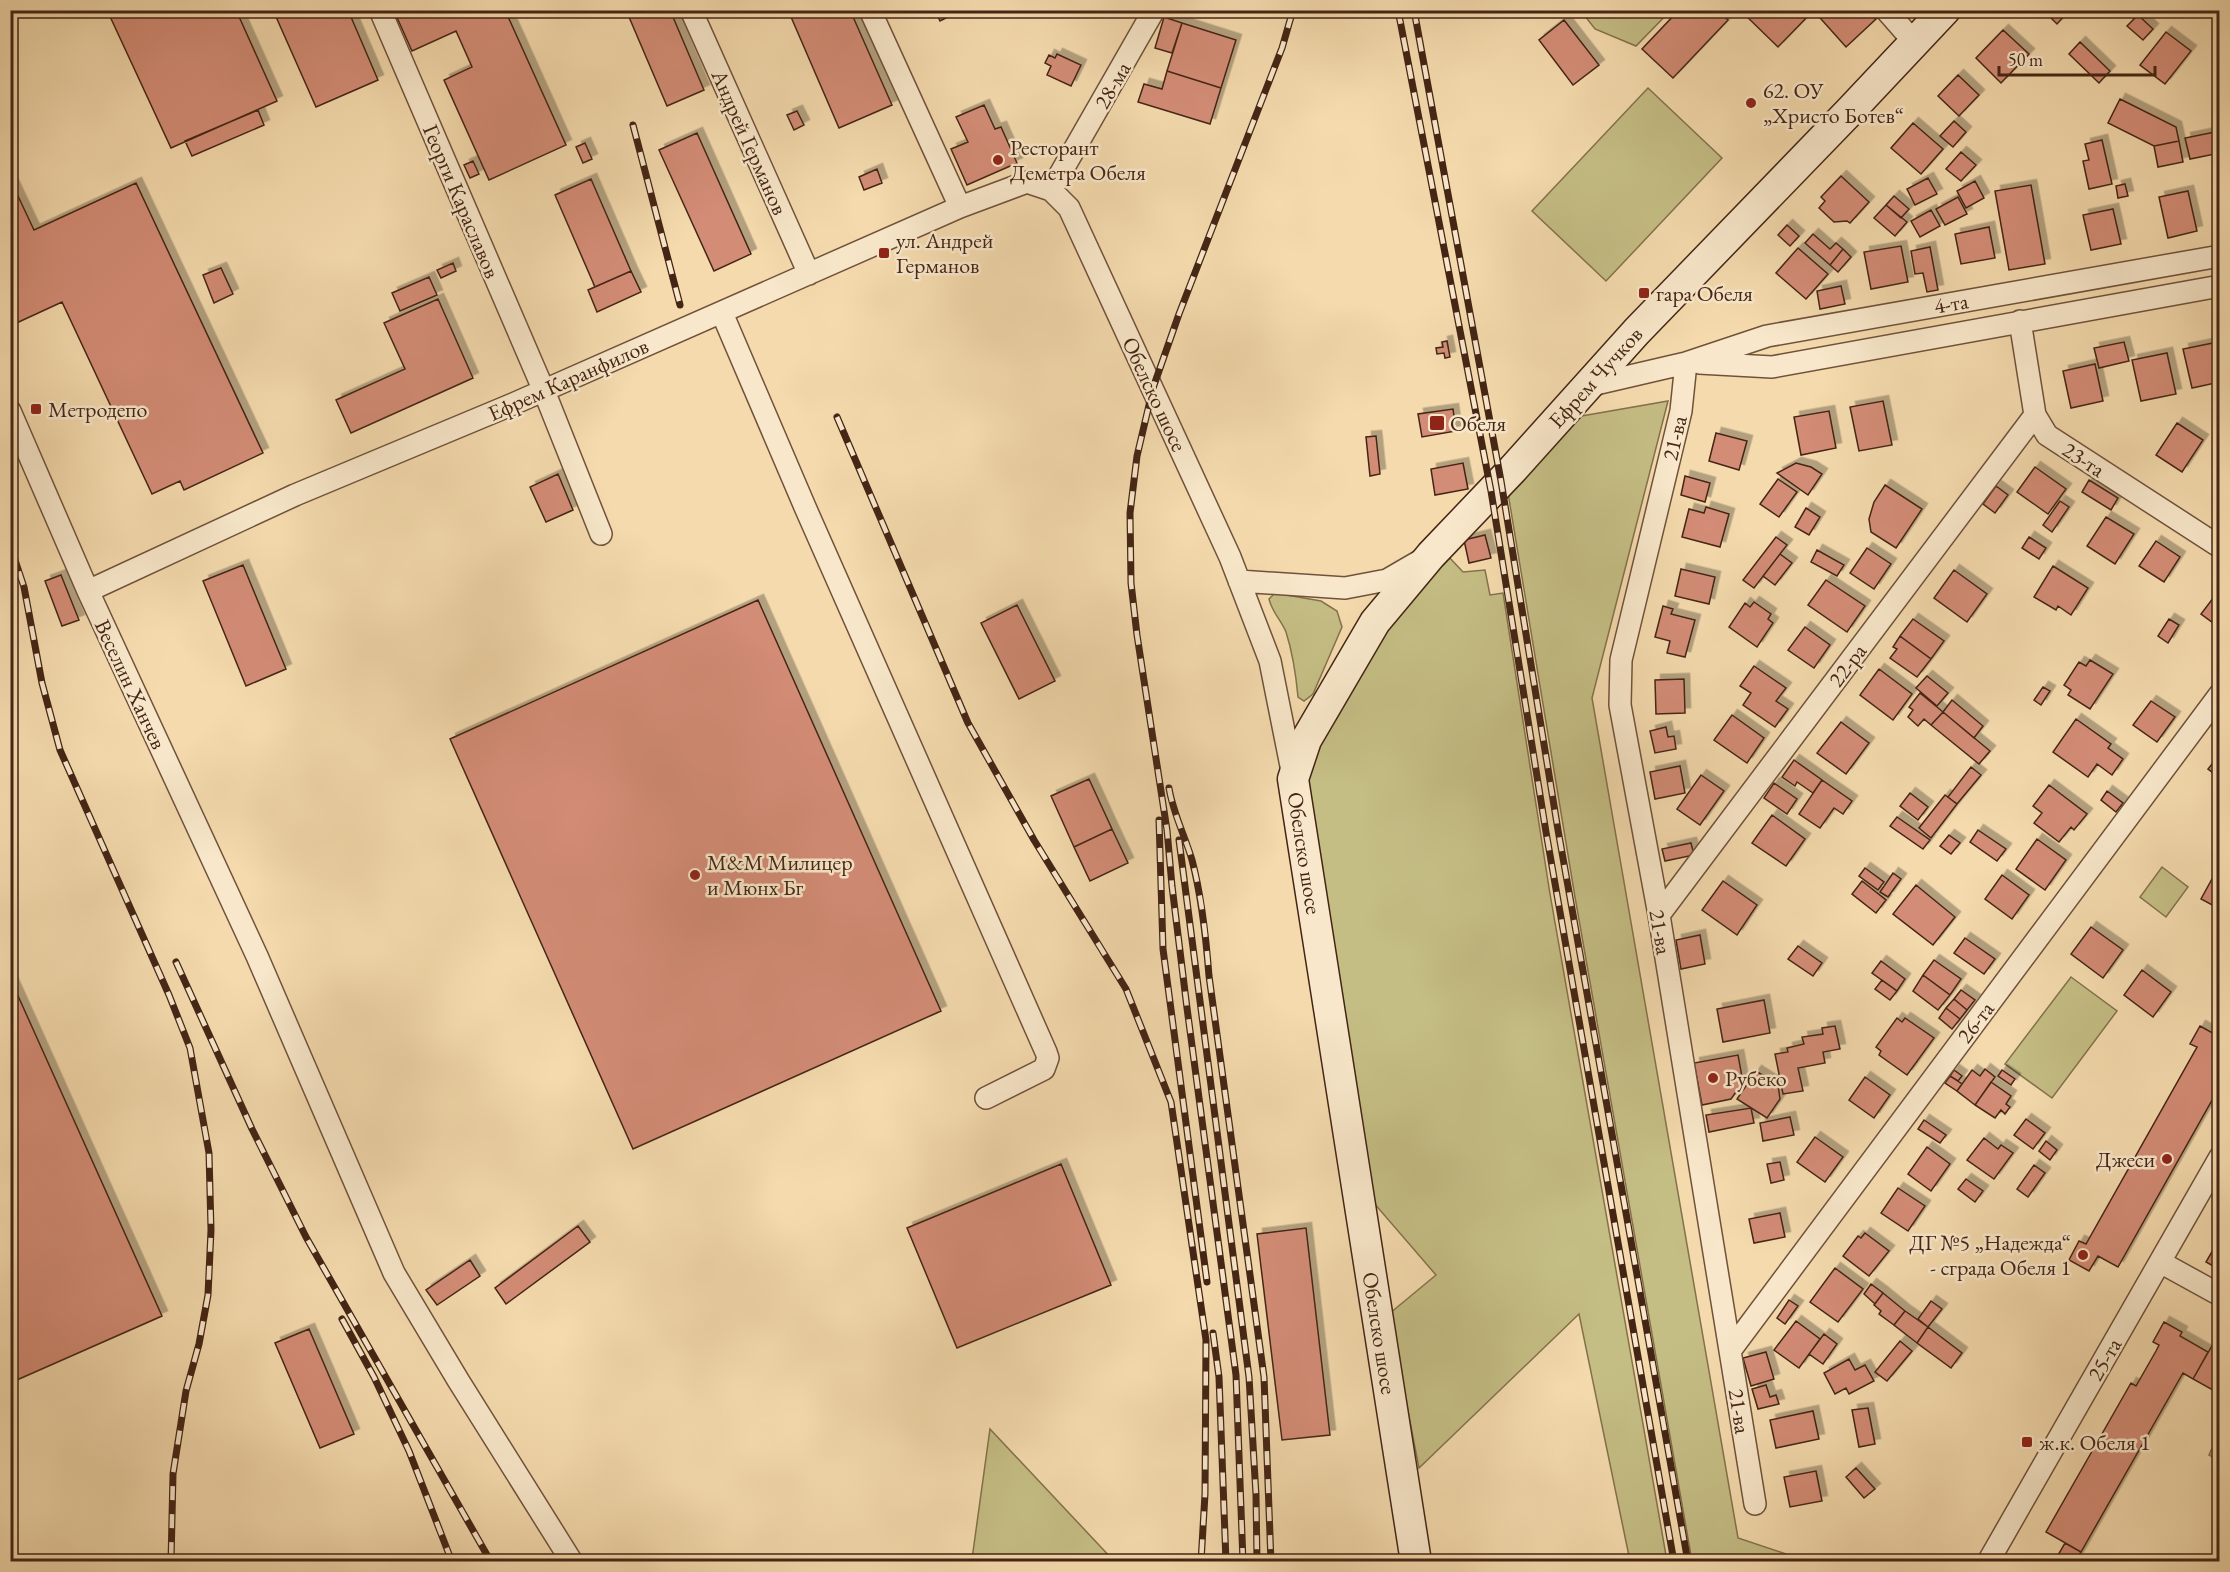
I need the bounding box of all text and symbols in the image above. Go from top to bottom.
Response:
scale bar [1999,39,2155,77]
text: 50 m [2008,48,2043,71]
street label: 28-ма [1087,56,1138,114]
street label: Андрей Германов [704,64,795,219]
place label: 62. ОУ „Христо Ботев“ [1763,76,1904,130]
marker: 62. ОУ „Христо Ботев“ [1744,96,1758,110]
street label: Георги Караславов [416,120,507,282]
place label: Ресторант Деметра Обеля [1010,133,1146,187]
marker: Ресторант Деметра Обеля [991,153,1005,167]
place label: ул. Андрей Германов [896,226,994,280]
marker: ул. Андрей Германов [877,246,891,260]
place label: гара Обеля [1656,279,1753,308]
marker: гара Обеля [1637,286,1651,300]
street label: 4-та [1932,286,1971,321]
street label: Ефрем Чучков [1542,320,1649,434]
street label: Ефрем Каранфилов [483,331,653,428]
street label: Обелско шосе [1115,332,1194,457]
place label: Метродепо [48,395,147,424]
marker: Метродепо [29,402,43,416]
place label: Обеля [1450,409,1506,438]
street label: 21-ва [1655,413,1694,463]
marker: Обеля [1428,414,1446,432]
street label: 23-та [2057,435,2111,484]
street label: Веселин Ханчев [88,615,173,754]
street label: 22-ра [1822,638,1873,693]
street label: Обелско шосе [1281,790,1329,917]
place label: М&M Mилицер и Мюнх Бг [707,848,853,902]
marker: М&M Mилицер и Мюнх Бг [688,868,702,882]
street label: 21-ва [1642,907,1679,957]
street label: 26-та [1950,995,2001,1049]
place label: Рубеко [1725,1064,1787,1093]
marker: Рубеко [1706,1071,1720,1085]
place label: Джеси [2096,1145,2155,1174]
marker: Джеси [2160,1152,2174,1166]
place label: ДГ №5 „Надежда“ - сграда Обеля 1 [1909,1228,2071,1282]
marker: ДГ №5 „Надежда“ - сграда Обеля 1 [2076,1248,2090,1262]
street label: Обелско шосе [1356,1270,1404,1397]
street label: 25-та [2081,1332,2128,1386]
street label: 21-ва [1722,1386,1757,1436]
place label: ж.к. Обеля 1 [2039,1428,2151,1457]
marker: ж.к. Обеля 1 [2020,1435,2034,1449]

